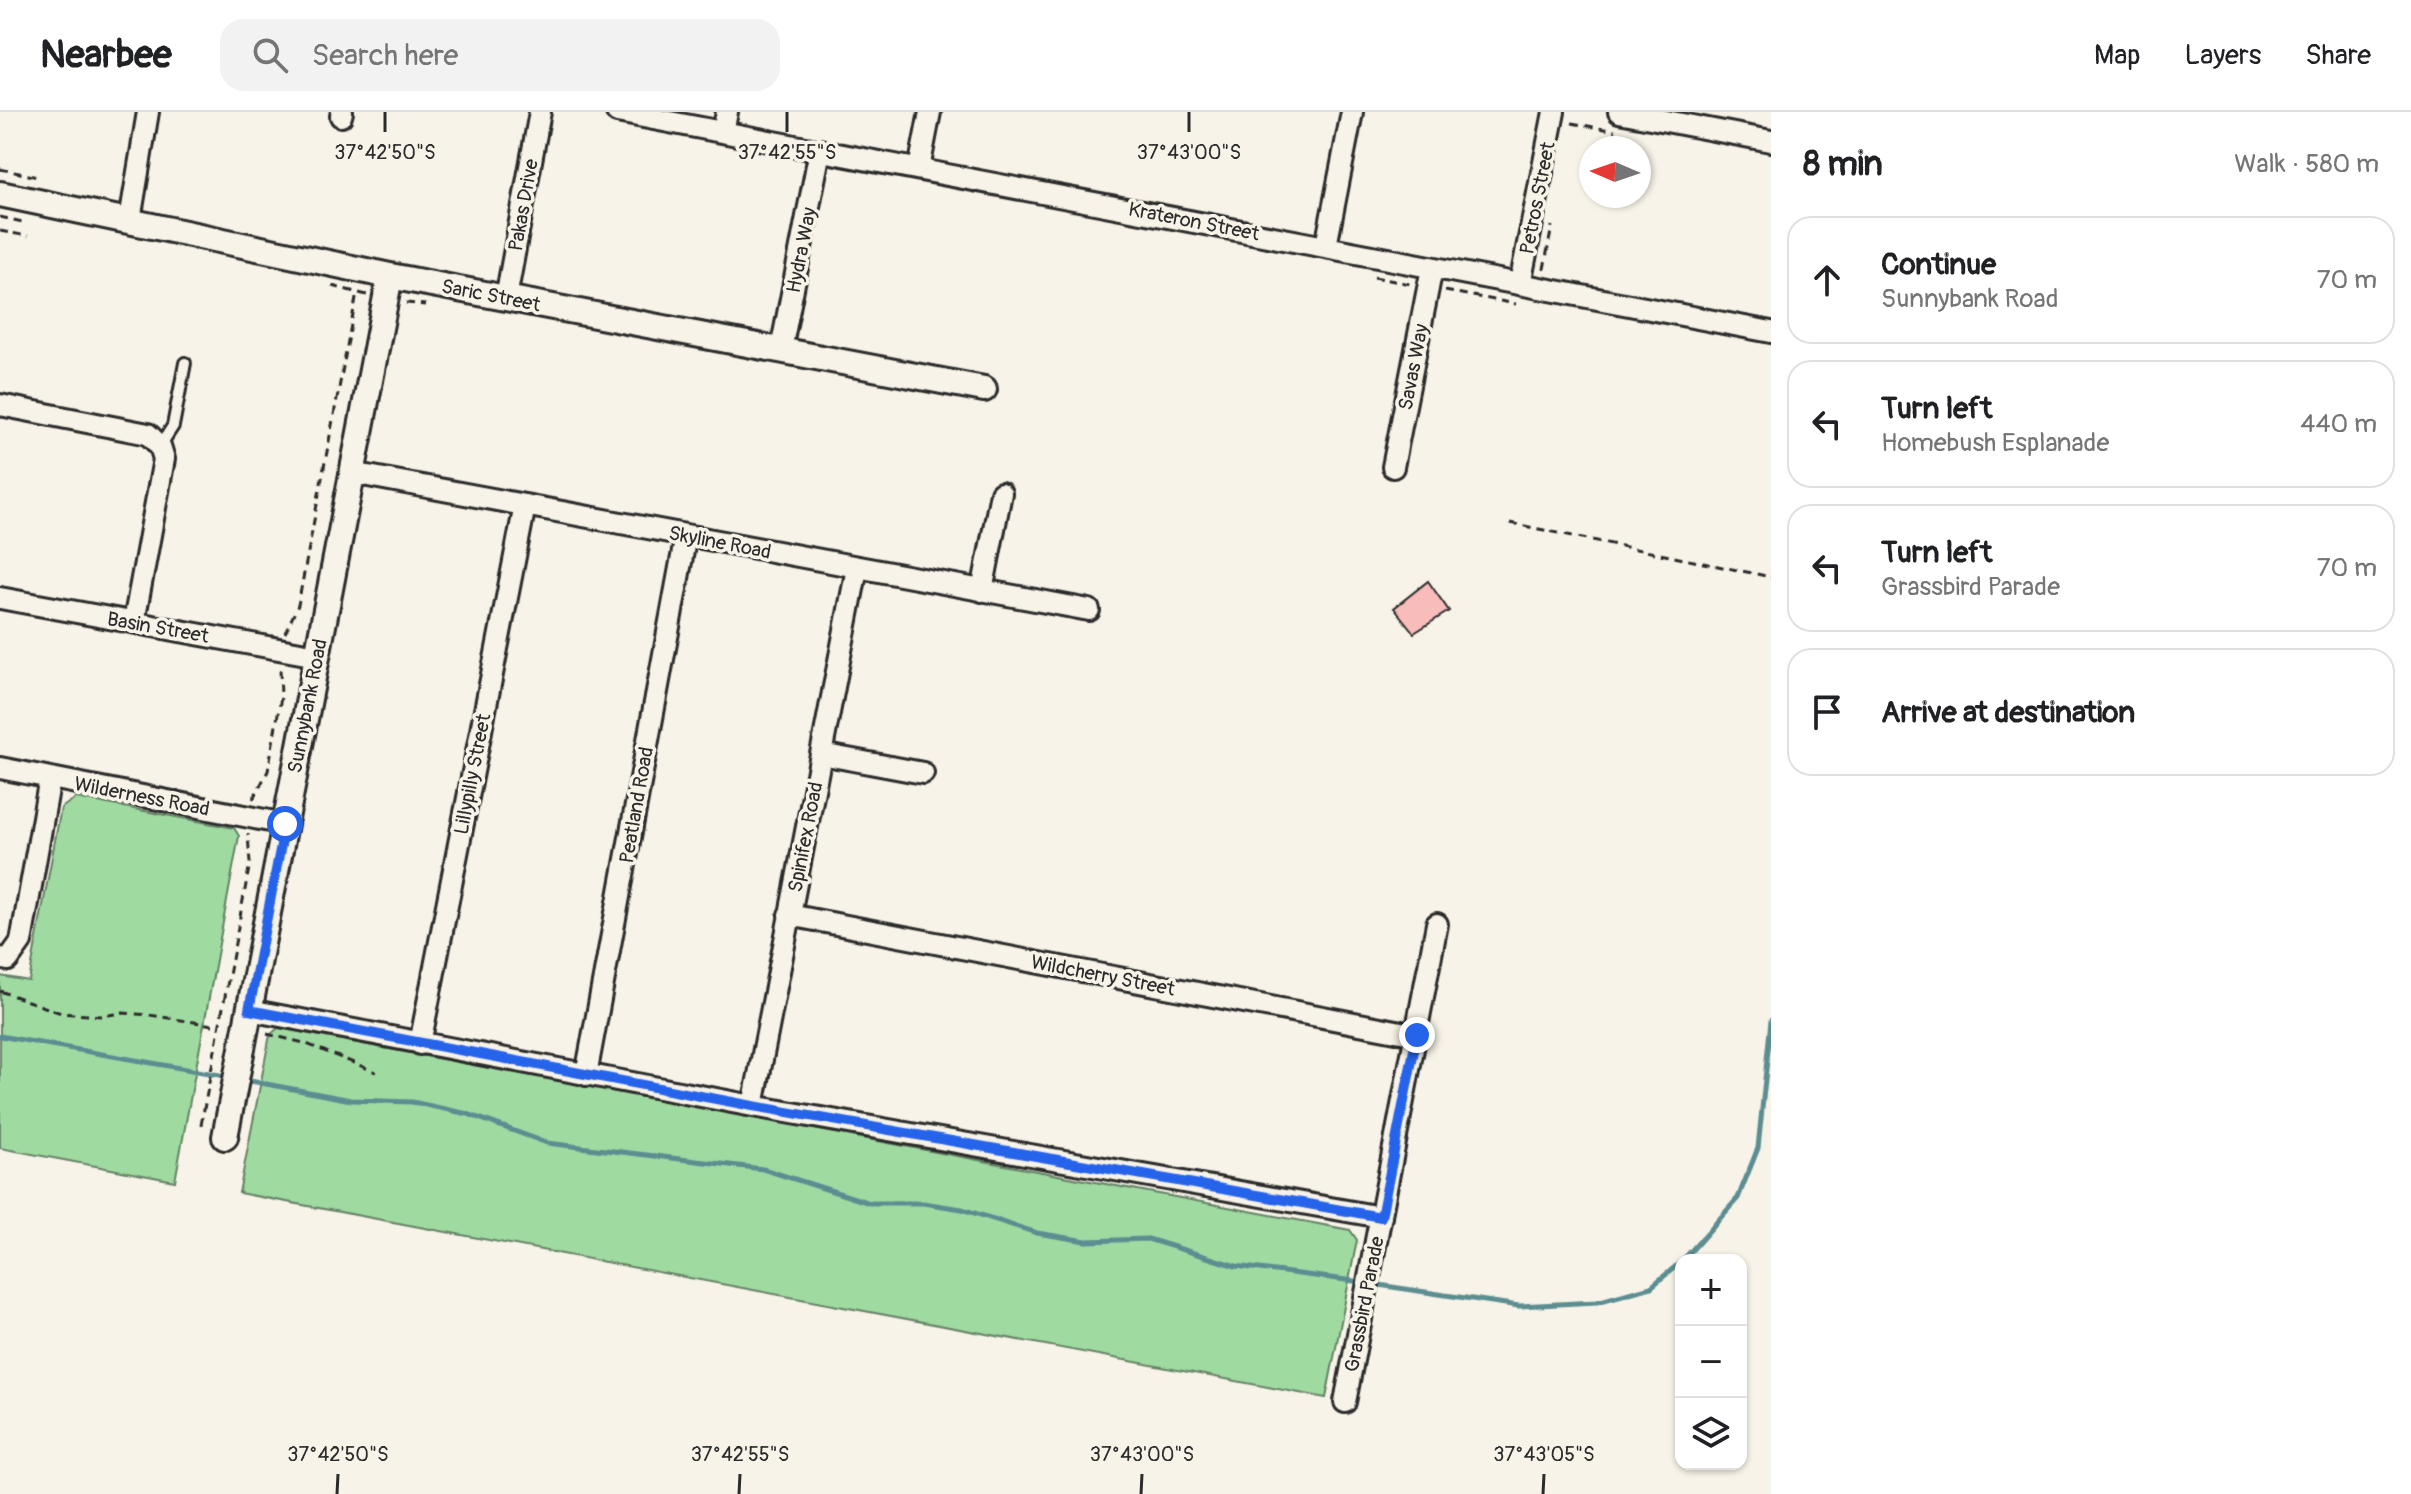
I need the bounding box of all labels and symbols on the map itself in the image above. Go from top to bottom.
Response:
north arrow [1579,136,1651,208]
street label: Petros Street [1514,139,1561,256]
text: 37°42'50"S [334,140,436,165]
text: 37°42'55"S [738,140,836,165]
text: 37°43'00"S [1137,140,1241,165]
street label: Pakas Drive [503,157,544,253]
street label: Krateron Street [1126,197,1262,247]
street label: Hydra Way [781,205,822,295]
street label: Saric Street [439,274,543,318]
street label: Savas Way [1393,321,1434,412]
street label: Skyline Road [667,520,773,565]
street label: Basin Street [105,606,212,649]
street label: Sunnybank Road [282,637,333,775]
street label: Lillypilly Street [449,711,497,837]
street label: Peatland Road [614,745,659,865]
street label: Wilderness Road [72,771,212,822]
street label: Spinifex Road [783,780,828,894]
route start [267,806,303,842]
street label: Wildcherry Street [1029,949,1178,1002]
route end [1399,1017,1435,1053]
street label: Grassbird Parade [1339,1234,1390,1374]
text: 37°42'50"S [287,1442,389,1467]
text: 37°42'55"S [691,1442,789,1467]
text: 37°43'00"S [1090,1442,1194,1467]
text: 37°43'05"S [1493,1442,1595,1467]

